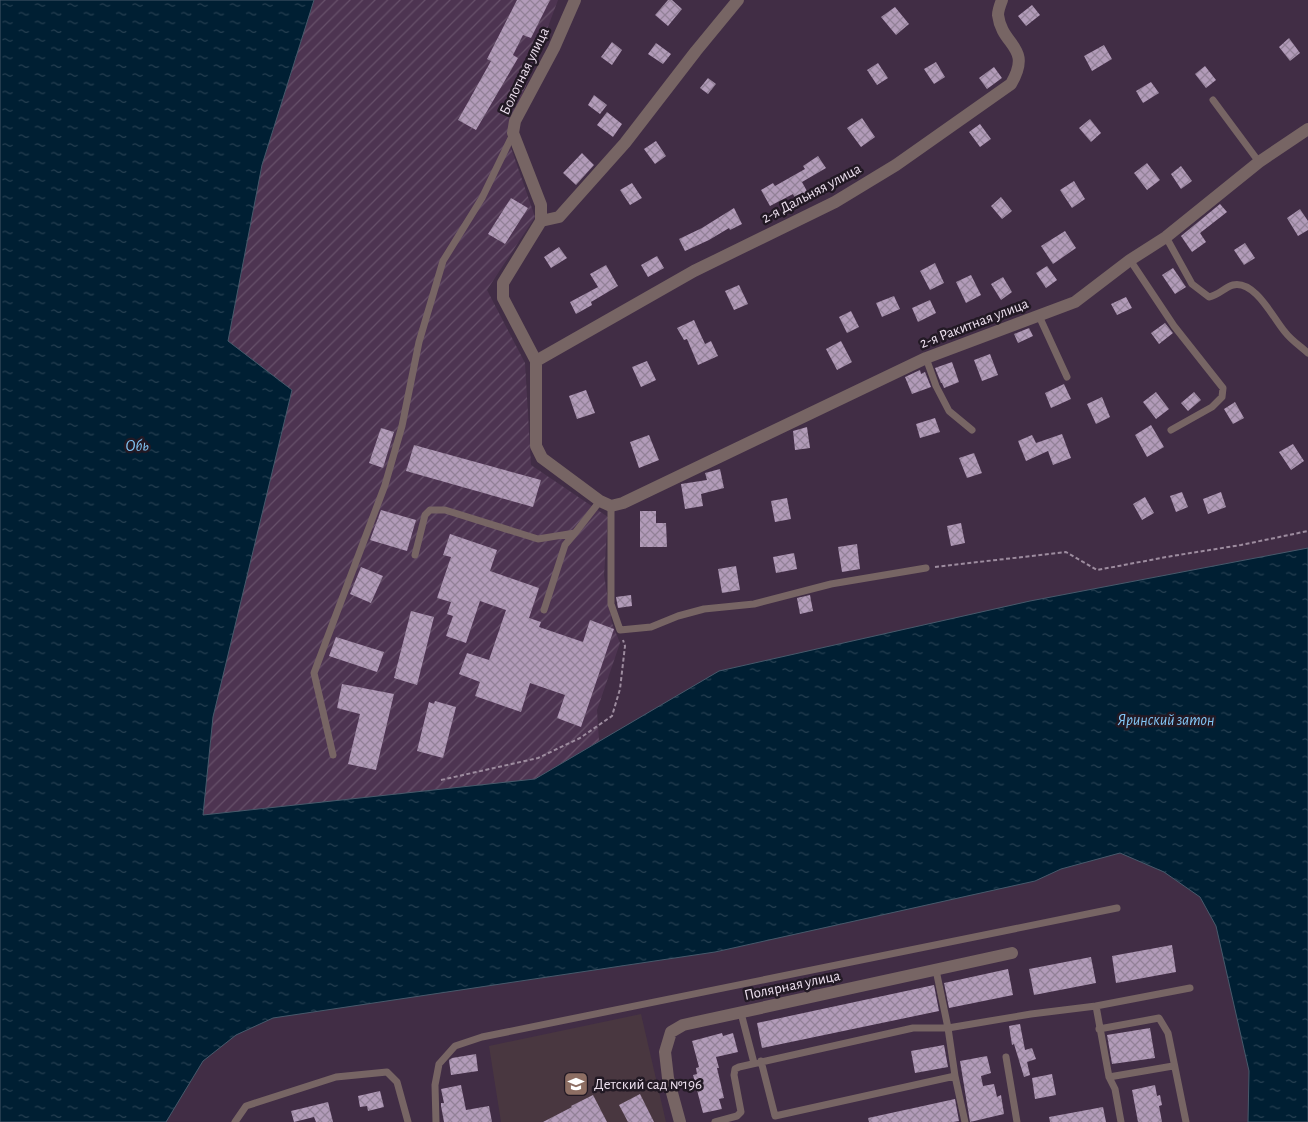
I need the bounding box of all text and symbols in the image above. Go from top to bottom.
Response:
street label: Болотная улица [497,25,552,117]
street label: 2-я Дальняя улица [759,161,864,226]
street label: 2-я Ракитная улица [918,296,1031,351]
water label: Обь [125,438,149,454]
water label: Яринский затон [1118,712,1214,729]
street label: Полярная улица [743,968,842,1003]
school or university icon: Детский сад №196 [563,1071,589,1097]
place label: Детский сад №196 [594,1077,702,1092]

